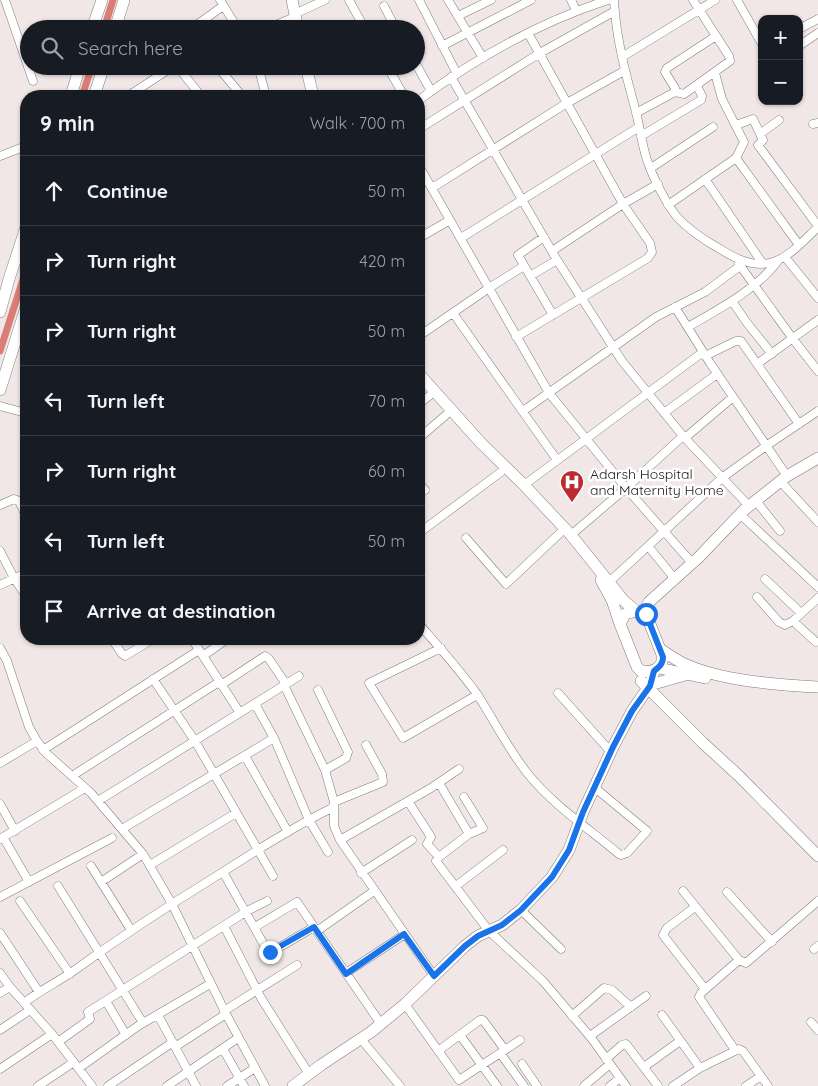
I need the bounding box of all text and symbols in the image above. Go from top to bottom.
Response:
map controls [758,15,803,105]
button: + [758,15,803,60]
search box [20,20,425,75]
icon: search [38,34,66,62]
text: Search here [78,36,183,60]
button: − [758,60,803,105]
text: 9 min [40,110,95,136]
text: Walk · 700 m [310,113,405,133]
icon: ahead [40,177,68,205]
text: Continue [87,179,168,203]
text: 50 m [368,181,405,201]
icon: right [40,247,68,275]
text: Turn right [87,249,176,273]
text: 420 m [359,251,405,271]
icon: right [40,317,68,345]
text: Turn right [87,319,176,343]
text: 50 m [368,321,405,341]
icon: left [40,387,68,415]
text: Turn left [87,389,165,413]
text: 70 m [368,391,405,411]
icon: right [40,457,68,485]
text: Turn right [87,459,176,483]
text: 60 m [368,461,405,481]
place label: Adarsh Hospital and Maternity Home [590,465,724,499]
hospital icon: Adarsh Hospital and Maternity Home [559,469,585,503]
icon: left [40,527,68,555]
text: Turn left [87,529,165,553]
text: 50 m [368,531,405,551]
icon: arrive [40,597,68,625]
text: Arrive at destination [87,599,276,623]
route start [635,603,658,626]
route end [259,941,282,964]

